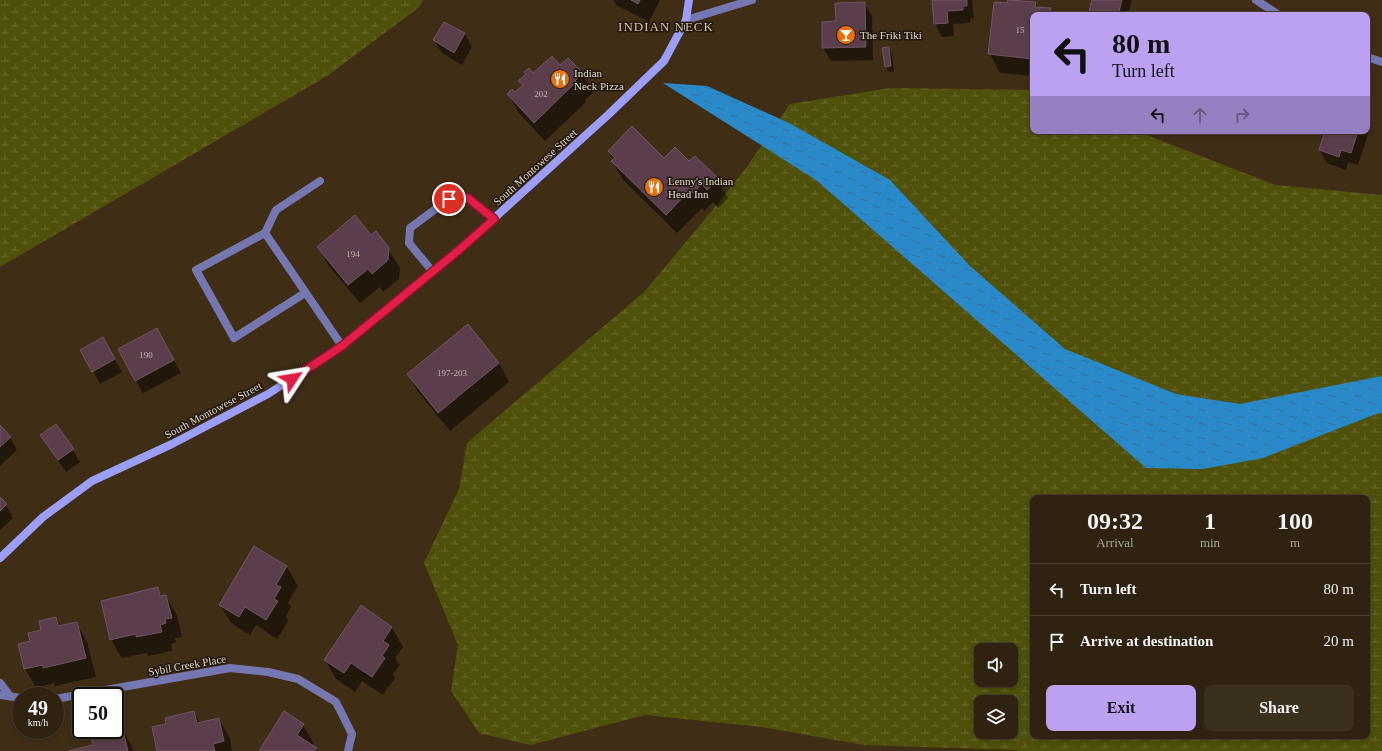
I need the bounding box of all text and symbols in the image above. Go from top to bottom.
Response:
district label: INDIAN NECK [618,19,714,34]
bar icon: The Friki Tiki [835,24,857,46]
house number: 15 [1016,25,1025,35]
icon: left [1046,28,1098,80]
text: 80 m [1112,28,1170,59]
place label: The Friki Tiki [860,29,922,41]
text: Turn left [1112,61,1175,81]
place label: Indian Neck Pizza [574,67,624,92]
restaurant icon: Indian Neck Pizza [549,68,571,90]
house number: 202 [534,89,548,99]
icon: left [1147,104,1169,126]
icon: ahead [1189,104,1211,126]
icon: right [1231,104,1253,126]
street label: South Montowese Street [491,126,579,208]
place label: Lenny's Indian Head Inn [668,175,734,200]
restaurant icon: Lenny's Indian Head Inn [643,176,665,198]
pin [432,182,466,216]
icon: arrive [438,188,460,210]
house number: 194 [346,249,360,259]
house number: 190 [139,350,153,360]
position arrow [271,358,313,400]
house number: 197-203 [437,368,467,378]
street label: South Montowese Street [162,379,264,441]
text: 09:32 [1087,508,1143,534]
text: 1 [1204,508,1216,534]
text: 100 [1277,508,1313,534]
text: Arrival [1096,535,1134,550]
text: min [1200,535,1220,550]
text: m [1290,535,1300,550]
icon: left [1046,579,1068,601]
text: Turn left [1080,581,1137,597]
text: 80 m [1324,581,1354,597]
icon: arrive [1046,631,1068,653]
text: Arrive at destination [1080,633,1213,649]
text: 20 m [1324,633,1354,649]
map controls [974,643,1018,739]
button: sound [974,643,1018,687]
street label: Sybil Creek Place [147,652,227,678]
button: Exit [1046,685,1196,731]
button: Share [1204,685,1354,731]
speed limit sign: 50 [72,687,124,739]
button: layers [974,695,1018,739]
text: 49 [28,697,48,719]
text: km/h [28,717,48,728]

